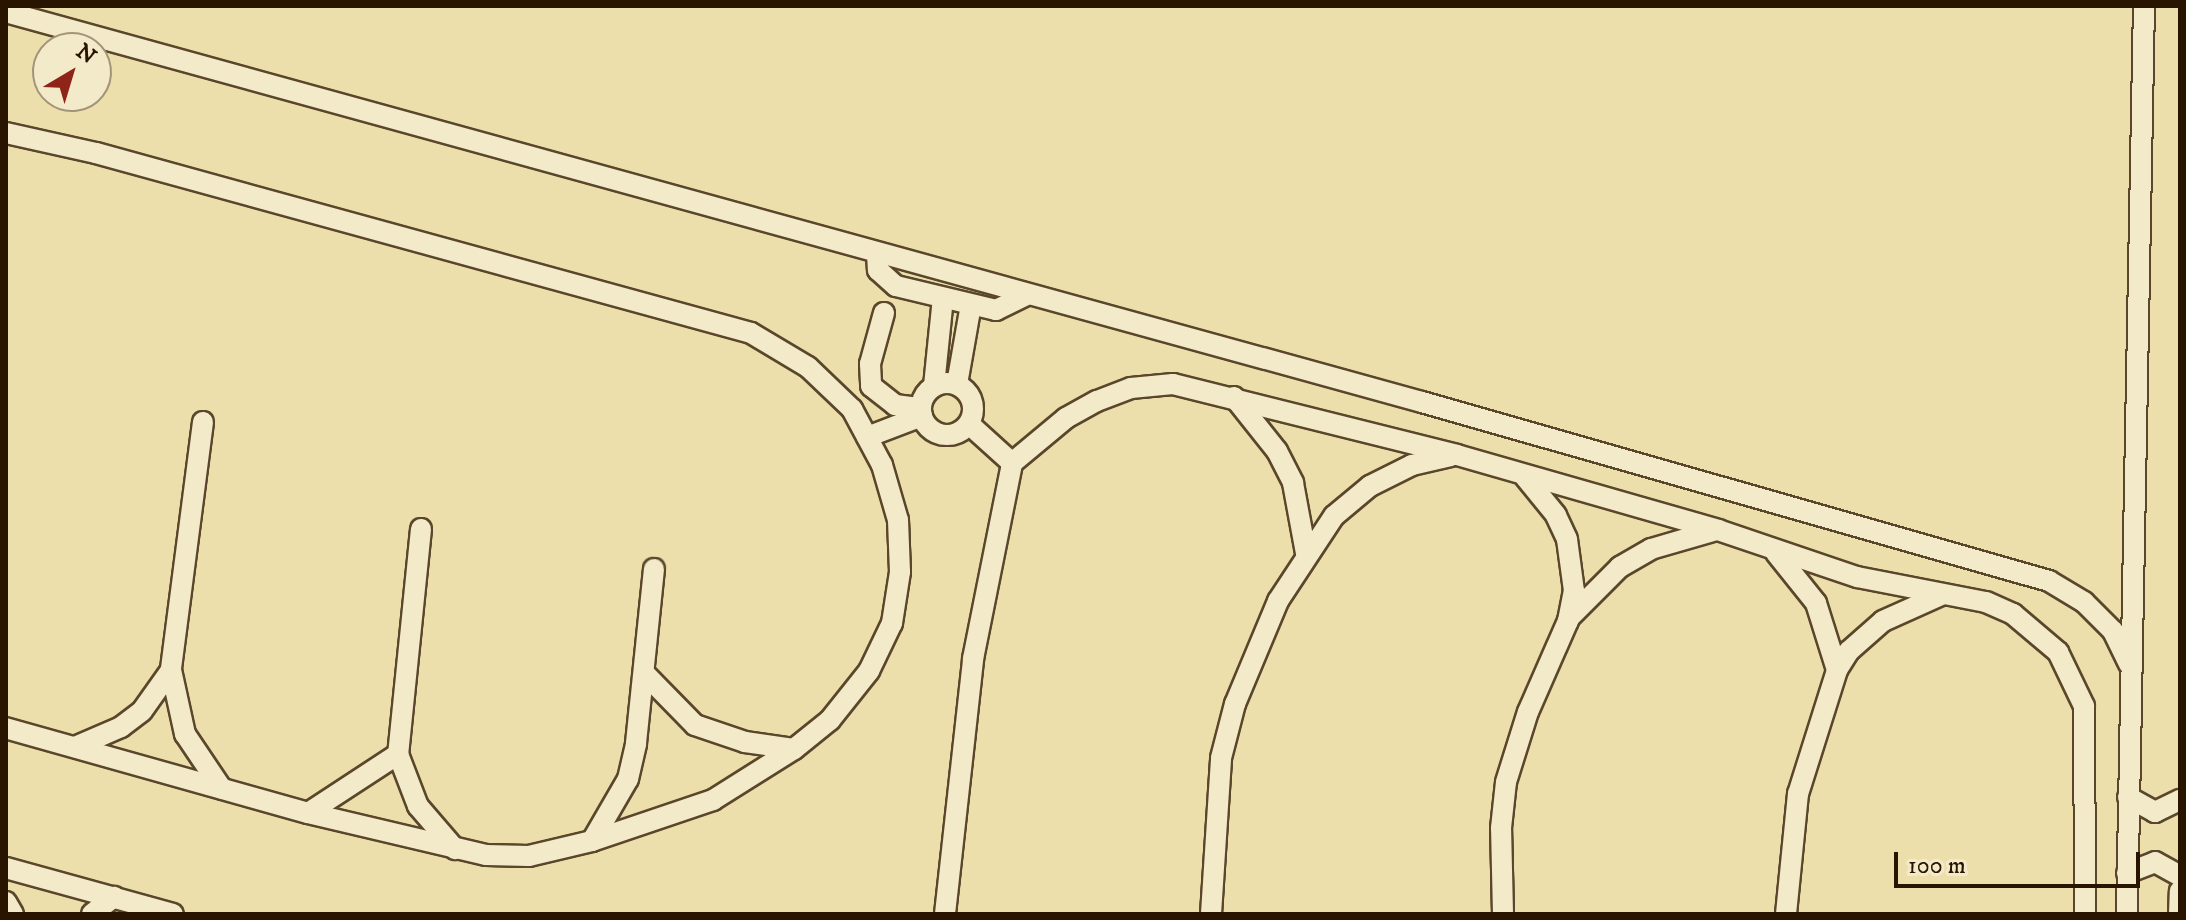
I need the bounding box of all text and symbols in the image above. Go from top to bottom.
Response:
north arrow [32,32,112,112]
text: N [70,38,101,70]
scale bar [1898,836,2144,886]
text: 100 m [1908,851,1966,881]

